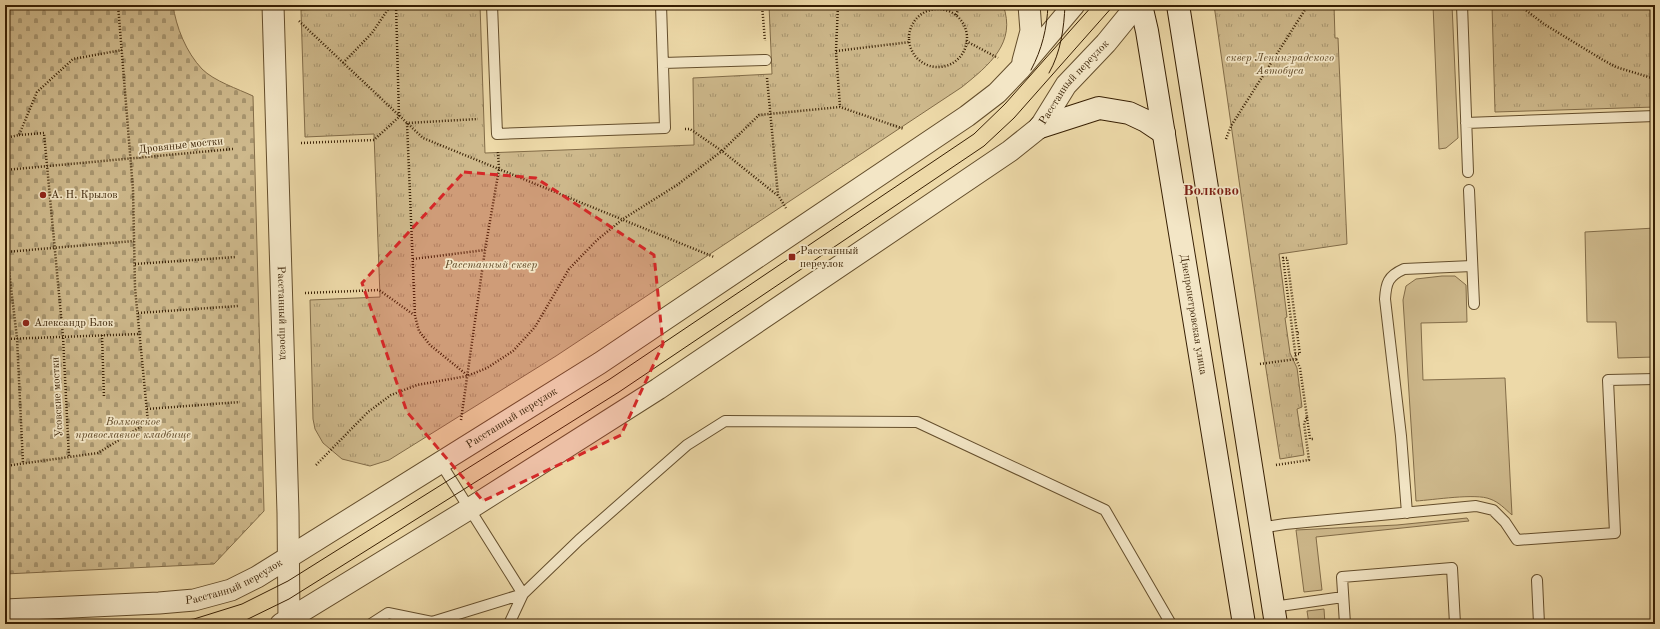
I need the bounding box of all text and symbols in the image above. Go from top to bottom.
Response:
street label: Расстанный переулок [1037,38,1111,127]
park label: сквер Ленинградского Автобуса [1226,53,1334,77]
street label: Дровяные мостки [138,136,224,156]
district label: Волково [1183,184,1239,199]
marker: А. Н. Крылов [38,190,48,200]
place label: А. Н. Крылов [51,190,118,201]
place label: Расстанный переулок [800,246,858,270]
marker: Расстанный переулок [787,252,797,262]
street label: Днепропетровская улица [1178,253,1209,376]
park label: Расстанный сквер [444,260,537,271]
street label: Расстанный проезд [275,266,289,361]
marker: Александр Блок [21,318,31,328]
place label: Александр Блок [34,318,114,329]
street label: Усовские мостки [50,357,66,437]
street label: Расстанный переулок [464,385,560,451]
park label: Волковское православное кладбище [75,417,191,441]
street label: Расстанный переулок [185,557,285,606]

